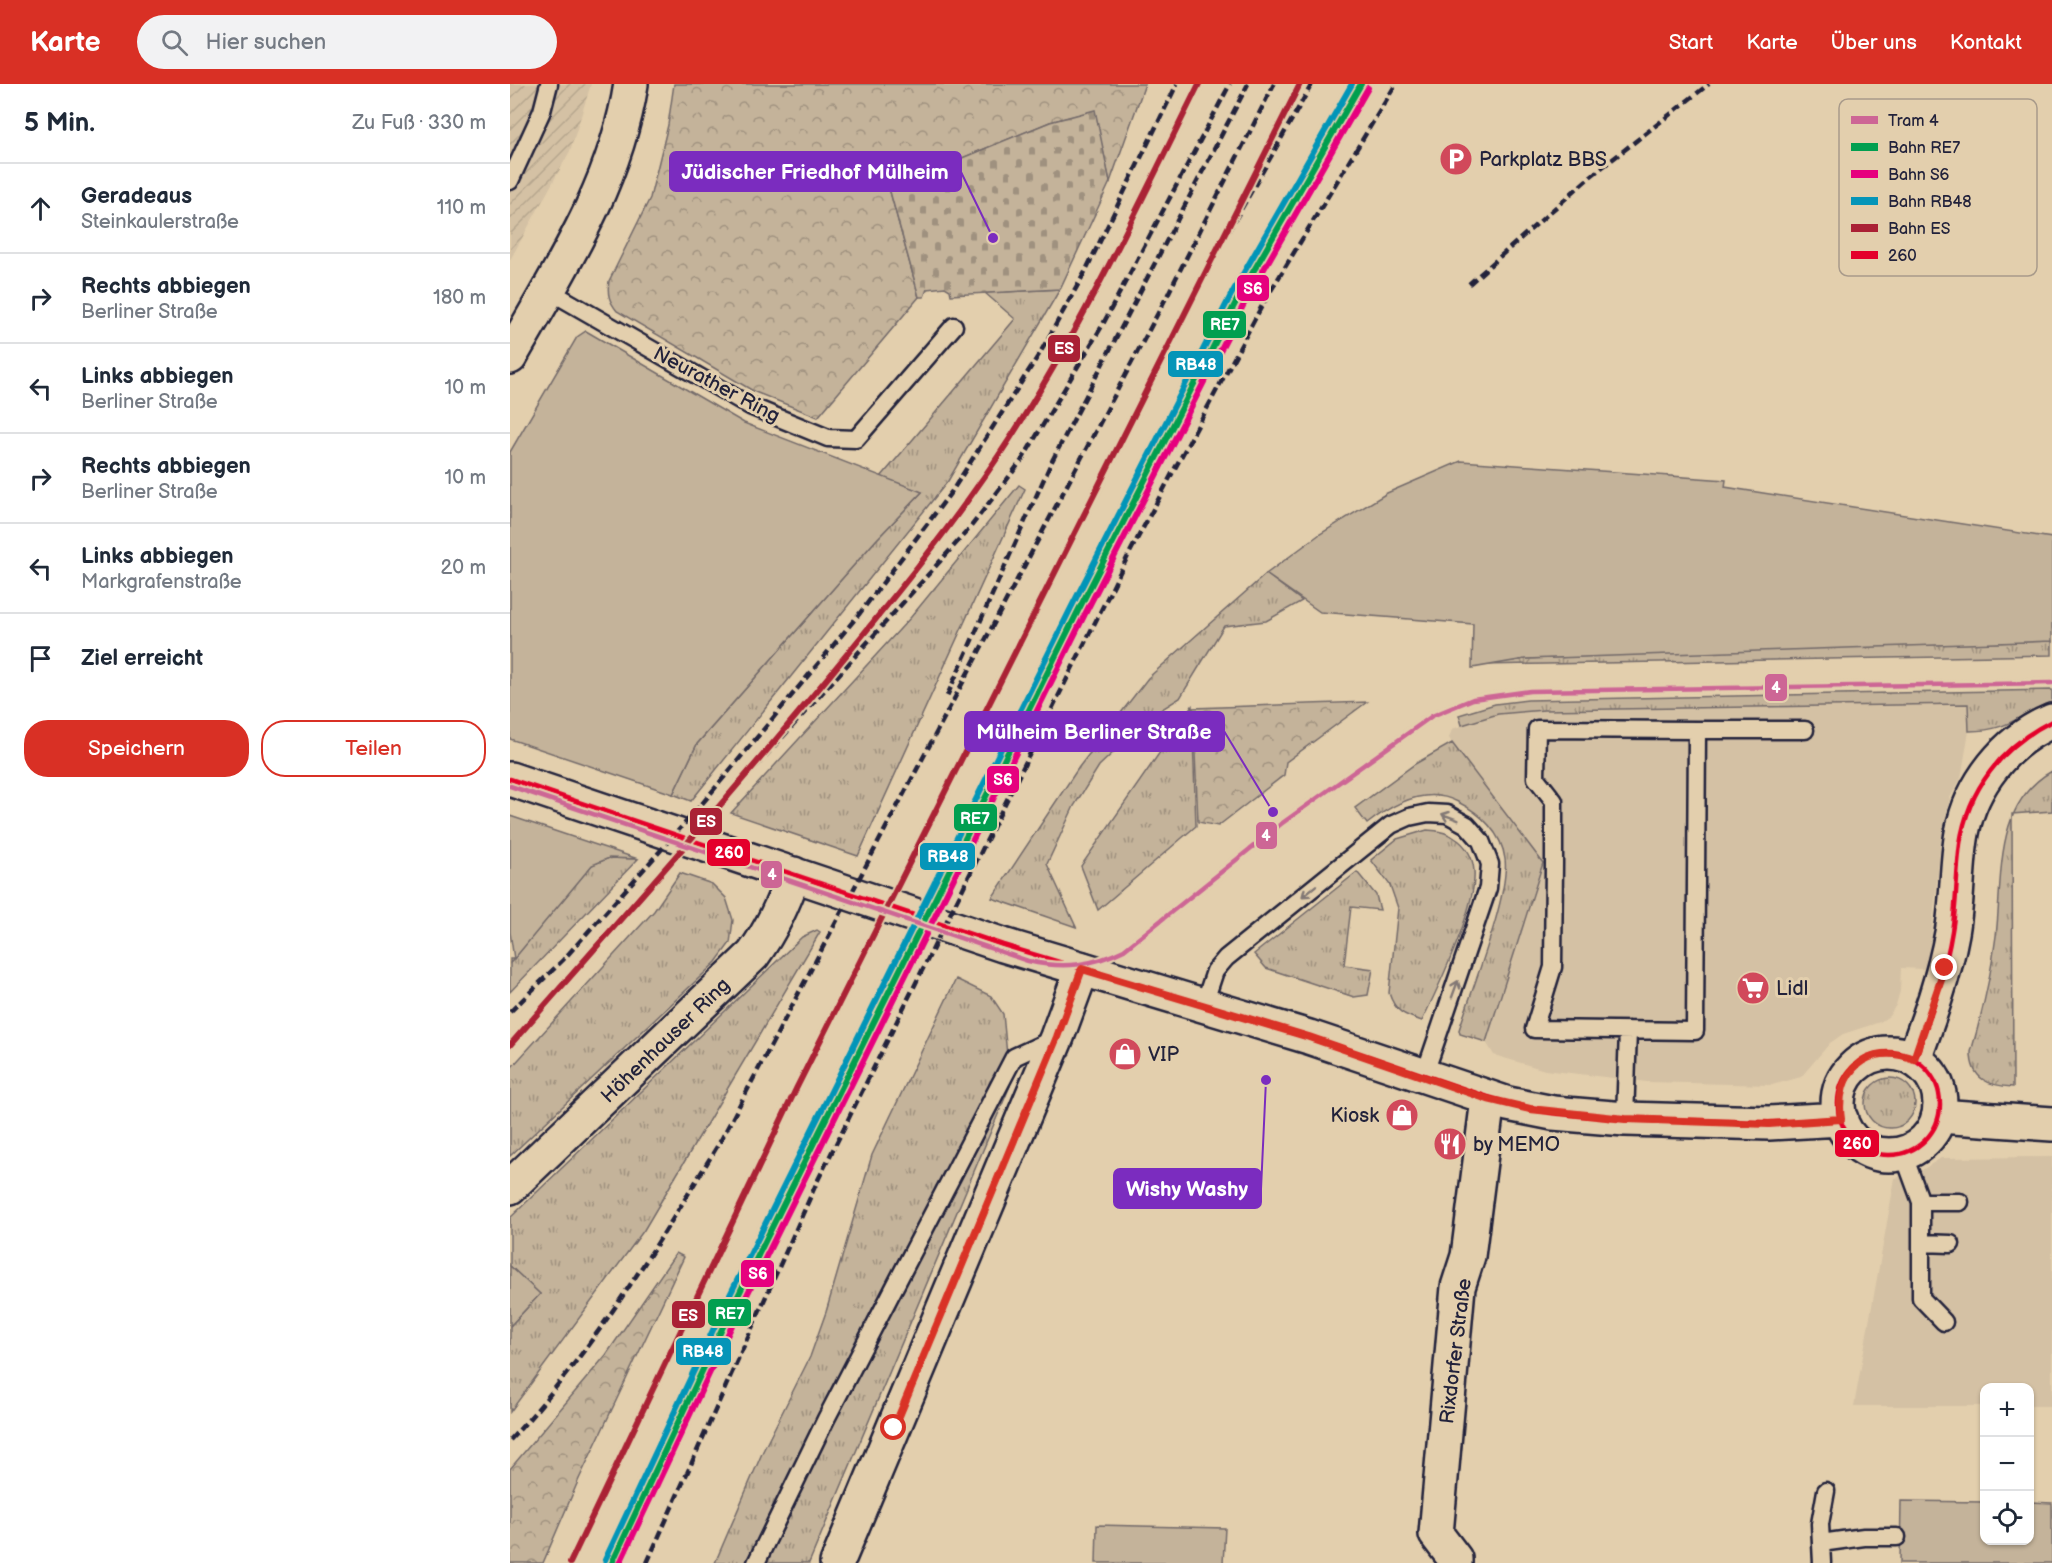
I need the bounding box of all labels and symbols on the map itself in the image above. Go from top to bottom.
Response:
legend [1839,99,2037,276]
text: Tram 4 [1888,112,1939,131]
text: Bahn RE7 [1888,139,1960,158]
parking icon: Parkplatz BBS [1438,141,1474,177]
place label: Parkplatz BBS [1479,148,1607,172]
callout: Jüdischer Friedhof Mülheim [670,152,961,191]
text: Jüdischer Friedhof Mülheim [681,160,949,185]
text: Bahn S6 [1888,166,1950,185]
text: Bahn RB48 [1888,193,1972,212]
text: Bahn ES [1888,220,1950,239]
text: 260 [1888,247,1917,266]
line badge: S6 [1236,274,1270,302]
text: S6 [1243,280,1263,299]
line badge: RE7 [1202,310,1247,339]
text: RE7 [1210,316,1240,335]
line badge: ES [1047,334,1081,363]
text: ES [1054,340,1074,359]
street label: Neurather Ring [649,342,784,428]
line badge: RB48 [1167,350,1224,378]
text: RB48 [1175,356,1217,375]
line badge: 4 [1764,673,1788,702]
text: 4 [1771,679,1781,698]
callout: Mülheim Berliner Straße [965,712,1224,751]
text: Mülheim Berliner Straße [976,720,1212,745]
line badge: S6 [986,765,1020,794]
text: S6 [993,771,1013,790]
line badge: RE7 [953,803,998,832]
line badge: ES [689,807,723,836]
text: RE7 [960,810,990,829]
one-way arrow [1441,811,1460,822]
text: ES [696,813,716,832]
line badge: 4 [1255,821,1278,850]
text: 4 [1261,827,1271,846]
line badge: 260 [706,838,751,867]
line badge: RB48 [919,842,976,871]
text: 260 [714,844,744,863]
text: RB48 [927,848,969,867]
line badge: 4 [760,860,783,889]
text: 4 [767,866,777,885]
one-way arrow [1301,884,1317,897]
route end [1931,954,1957,980]
supermarket icon: Lidl [1735,970,1771,1006]
street label: Höhenhauser Ring [596,973,735,1108]
place label: Lidl [1776,977,1808,1001]
one-way arrow [1450,980,1461,998]
shop icon: VIP [1107,1036,1143,1072]
place label: VIP [1148,1043,1180,1067]
shop icon: Kiosk [1384,1097,1420,1133]
place label: Kiosk [1330,1104,1379,1128]
restaurant icon: by MEMO [1432,1126,1468,1162]
line badge: 260 [1834,1129,1880,1158]
place label: by MEMO [1473,1133,1560,1157]
text: 260 [1842,1135,1872,1154]
callout: Wishy Washy [1114,1169,1261,1208]
text: Wishy Washy [1126,1177,1248,1202]
line badge: S6 [740,1259,775,1288]
text: S6 [748,1265,768,1284]
street label: Rixdorfer Straße [1435,1277,1477,1425]
line badge: RE7 [707,1298,752,1327]
line badge: ES [671,1300,706,1329]
text: RE7 [715,1305,745,1324]
text: ES [678,1307,698,1326]
line badge: RB48 [675,1337,732,1366]
text: RB48 [682,1343,724,1362]
route start [880,1414,906,1440]

